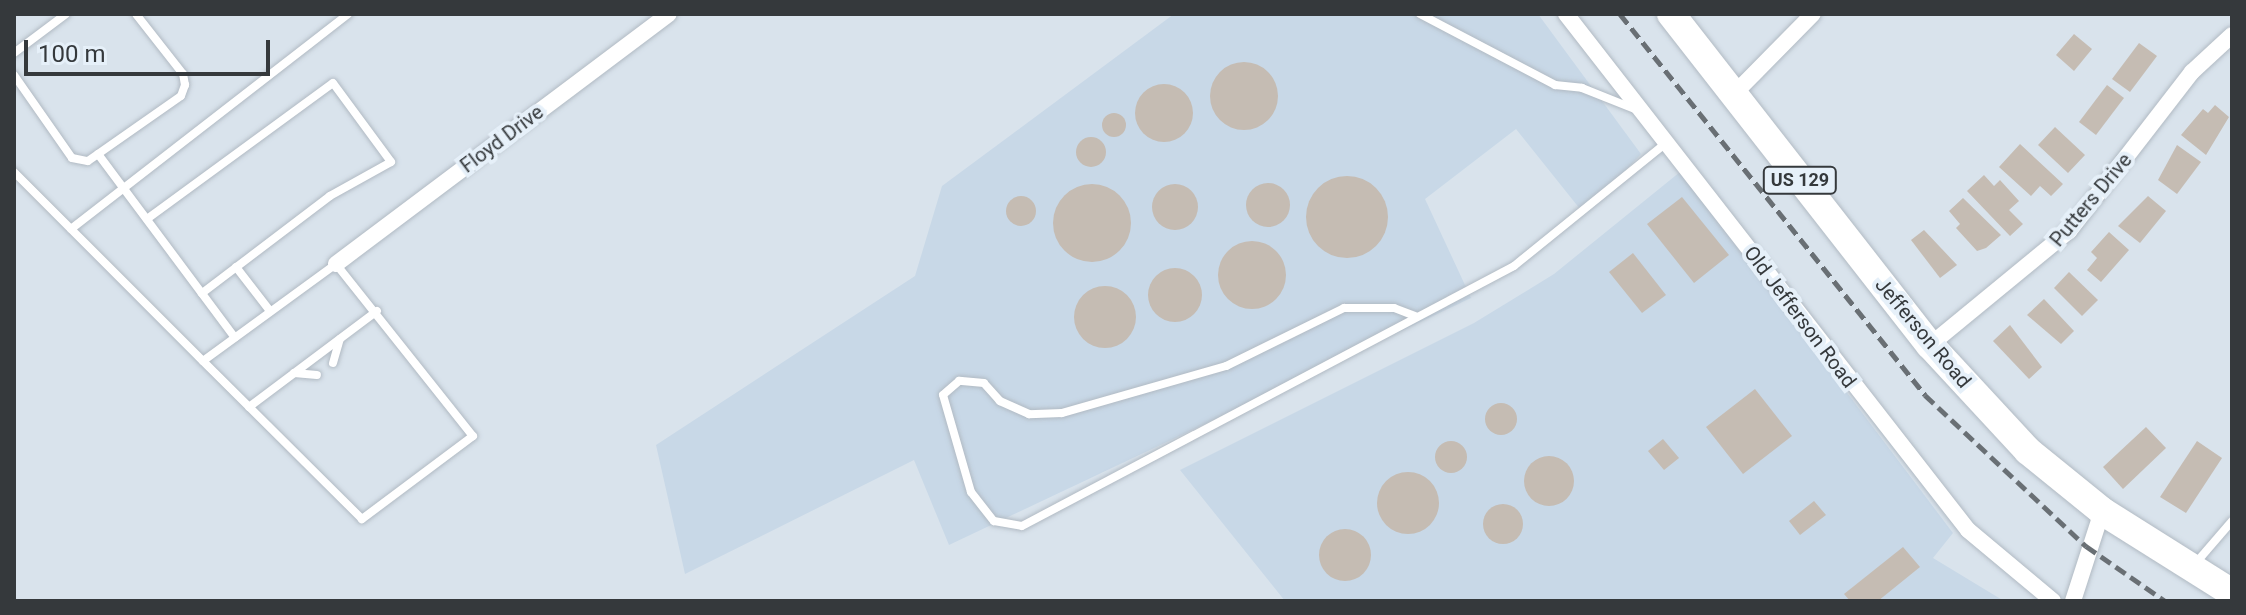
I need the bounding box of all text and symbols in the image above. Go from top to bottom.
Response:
scale bar [28,24,274,74]
text: 100 m [38,40,105,68]
street label: Floyd Drive [456,100,548,178]
street label: Putters Drive [2045,148,2137,252]
road number: US 129 [1762,166,1838,194]
street label: Old Jefferson Road [1739,241,1861,393]
street label: Jefferson Road [1870,273,1976,393]

